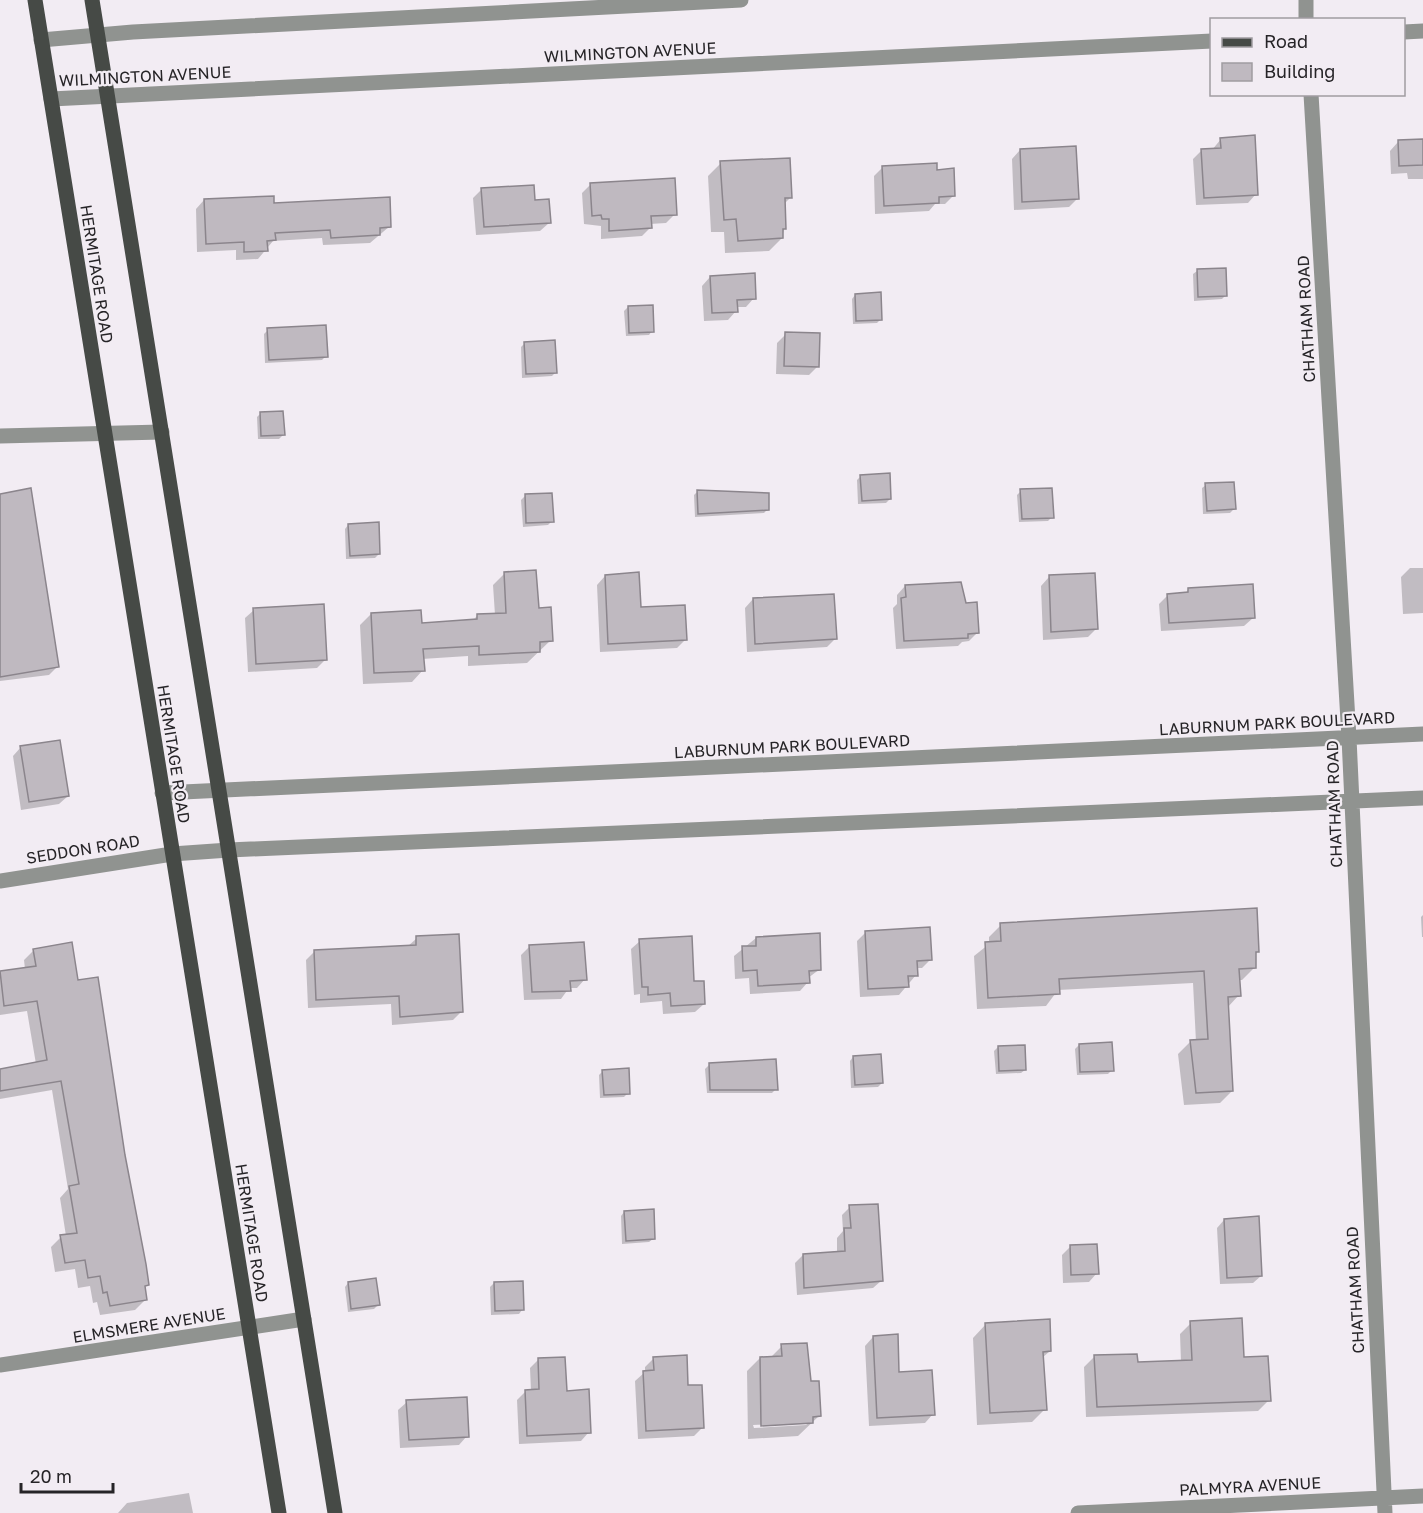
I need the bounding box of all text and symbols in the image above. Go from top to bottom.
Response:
legend [1210,18,1405,96]
text: Road [1264,30,1308,52]
street label: WILMINGTON AVENUE [543,38,717,66]
text: Building [1264,60,1335,82]
street label: WILMINGTON AVENUE [58,62,232,90]
street label: HERMITAGE ROAD [76,203,118,345]
street label: CHATHAM ROAD [1293,255,1319,383]
street label: HERMITAGE ROAD [153,683,195,825]
street label: LABURNUM PARK BOULEVARD [1158,707,1396,739]
street label: LABURNUM PARK BOULEVARD [673,730,911,762]
street label: CHATHAM ROAD [1322,740,1346,868]
street label: SEDDON ROAD [25,830,141,868]
street label: HERMITAGE ROAD [231,1162,273,1304]
street label: CHATHAM ROAD [1342,1226,1368,1354]
street label: ELMSMERE AVENUE [71,1303,227,1347]
scale bar [21,1456,112,1494]
text: 20 m [30,1465,72,1487]
street label: PALMYRA AVENUE [1179,1472,1321,1500]

